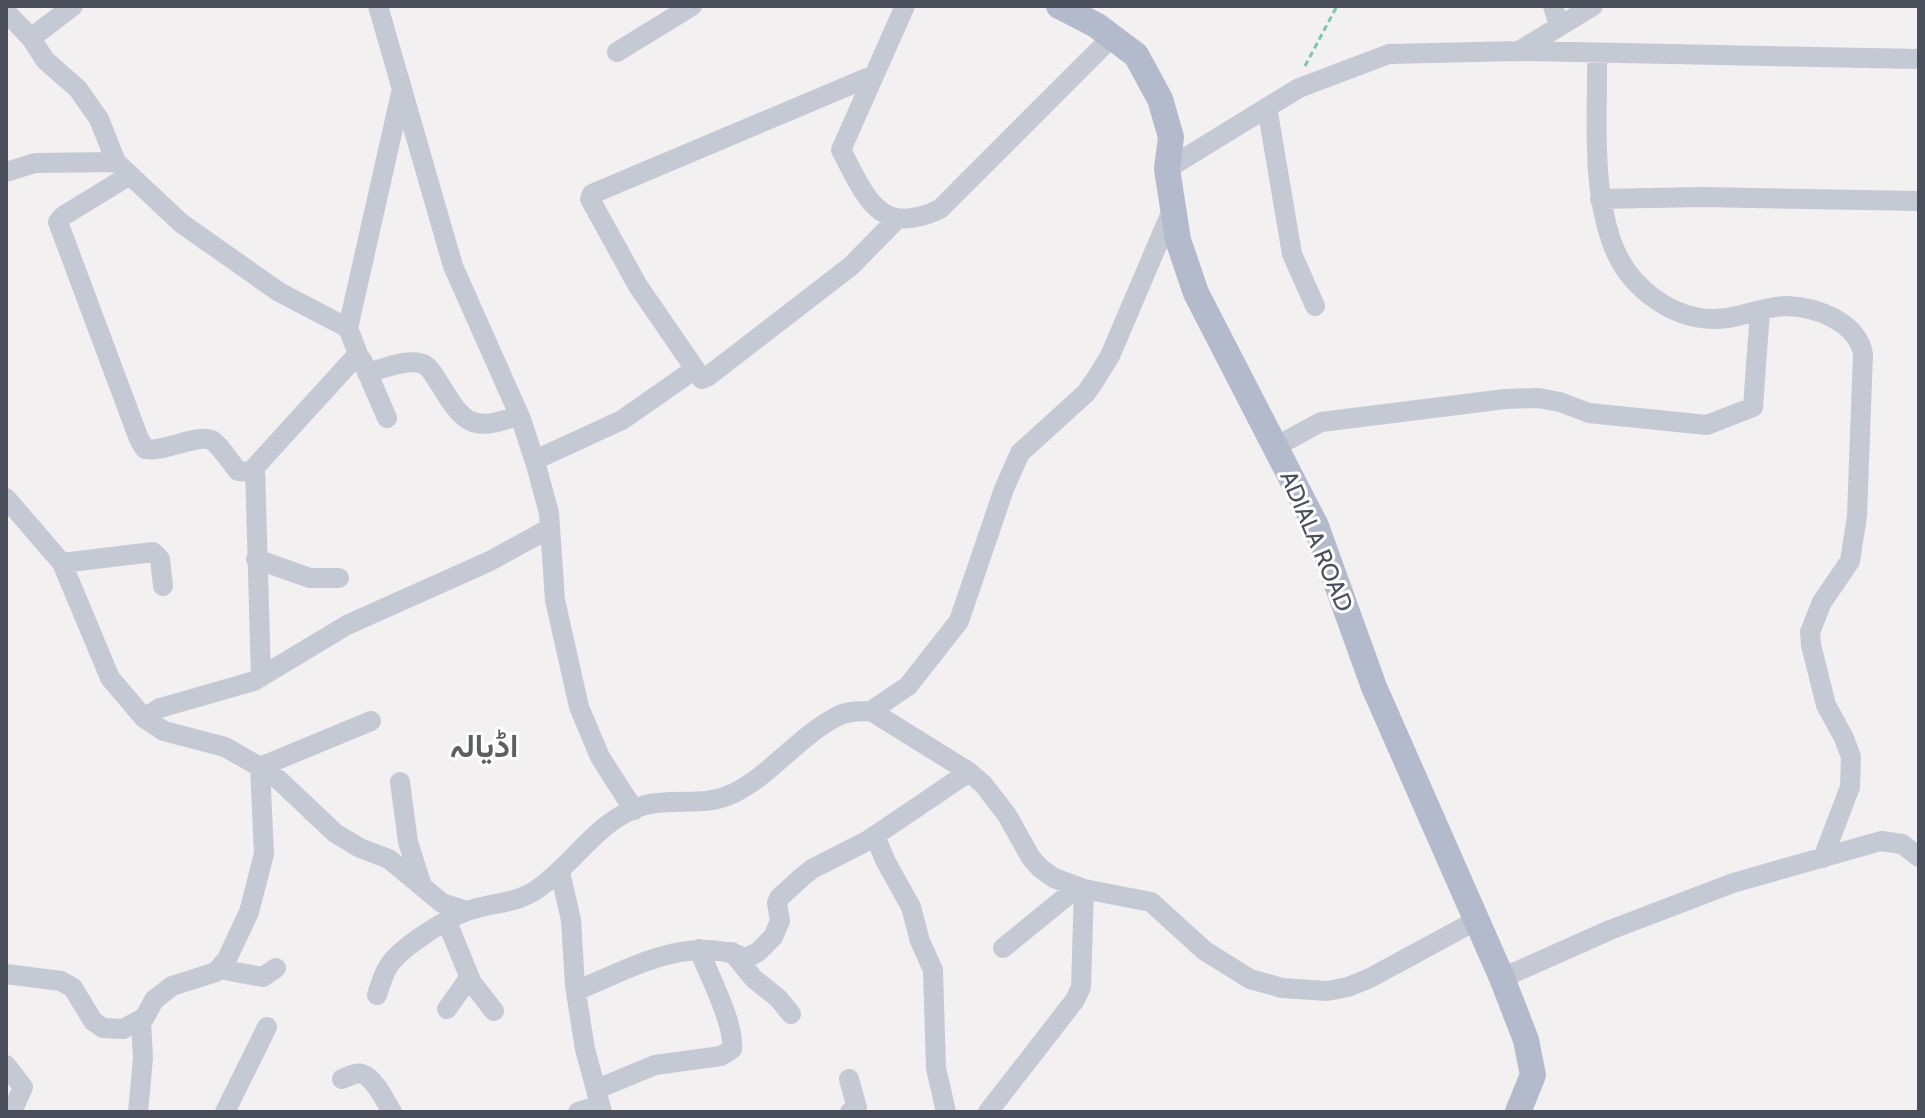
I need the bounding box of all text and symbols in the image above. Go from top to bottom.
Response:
street label: ADIALA ROAD [1274,466,1360,616]
district label: اڈیالہ [450,726,518,765]

